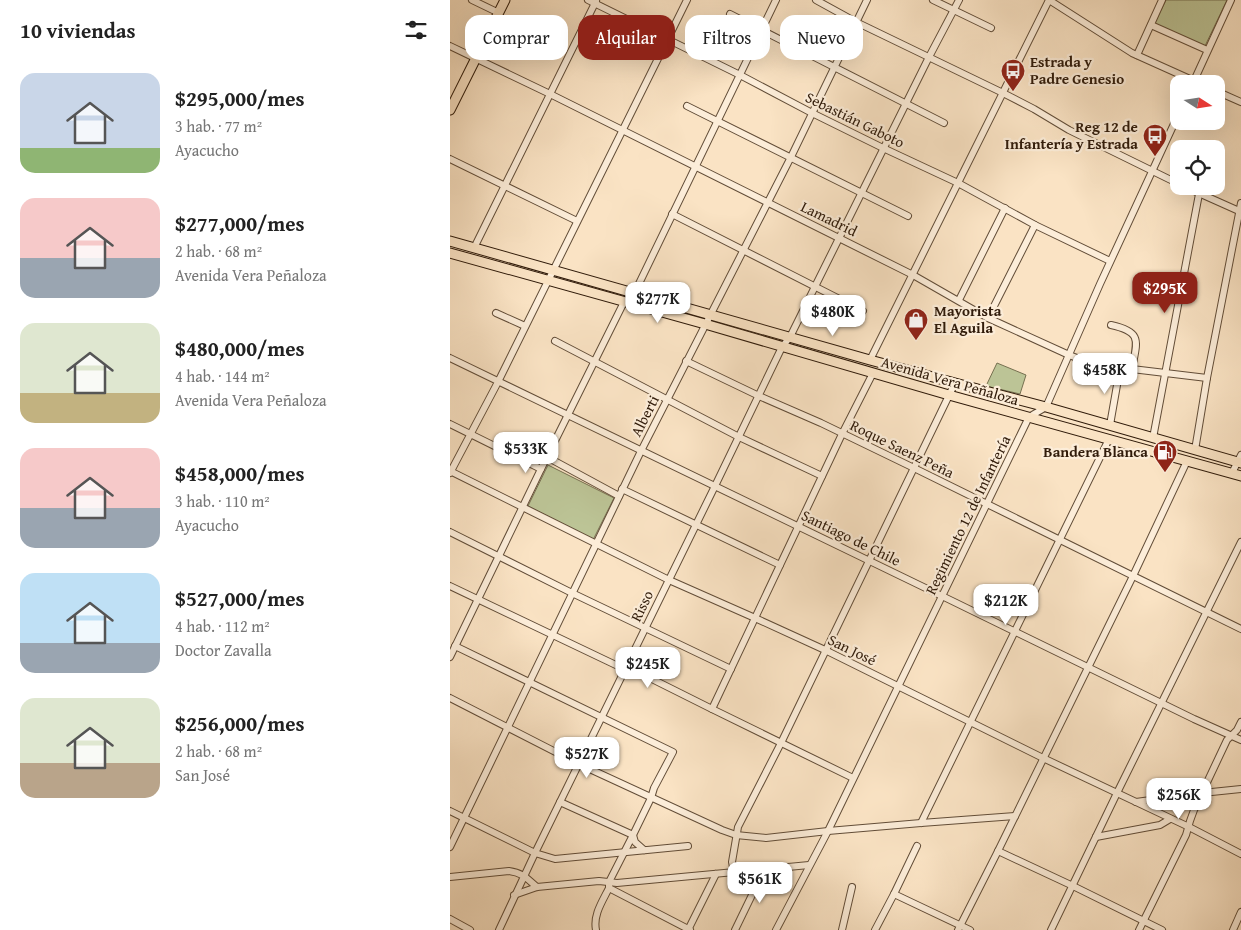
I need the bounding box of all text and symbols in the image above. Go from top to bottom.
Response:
text: 10 viviendas [20,15,136,46]
chip: Comprar [465,15,568,60]
chip: Alquilar [578,15,675,60]
chip: Filtros [685,15,770,60]
chip: Nuevo [780,15,863,60]
icon: filters [402,16,430,44]
place label: Estrada y Padre Genesio [1030,51,1124,89]
bus stop icon: Estrada y Padre Genesio [1000,58,1026,92]
north arrow [1170,75,1225,130]
map controls [1170,75,1225,195]
text: $295,000/mes [175,83,304,114]
street label: Sebastián Gaboto [802,86,909,153]
icon: home [60,93,120,153]
text: 3 hab. · 77 m² [175,114,262,138]
place label: Reg 12 de Infantería y Estrada [1005,116,1138,154]
bus stop icon: Reg 12 de Infantería y Estrada [1142,123,1168,157]
text: Ayacucho [175,138,239,162]
button: locate [1170,140,1225,195]
street label: Lamadrid [798,196,861,241]
text: $277,000/mes [175,208,304,239]
icon: home [60,218,120,278]
text: 2 hab. · 68 m² [175,239,262,263]
text: Avenida Vera Peñaloza [175,263,327,287]
pin: $295K [1130,272,1200,314]
text: $295K [1143,276,1187,300]
pin: $277K [623,282,693,324]
text: $277K [636,286,680,310]
pin: $480K [798,294,868,337]
text: $480K [811,299,855,323]
place label: Mayorista El Aguila [934,300,1002,338]
shop icon: Mayorista El Aguila [903,307,929,341]
text: $480,000/mes [175,333,304,364]
icon: home [60,343,120,403]
street label: Avenida Vera Peñaloza [879,351,1021,410]
pin: $458K [1070,352,1140,395]
text: $458K [1083,357,1127,381]
text: 4 hab. · 144 m² [175,364,270,388]
text: Avenida Vera Peñaloza [175,388,327,412]
street label: Alberti [625,391,664,440]
street label: Roque Saenz Peña [847,414,958,483]
pin: $533K [491,432,561,474]
street label: Regimiento 12 de Infantería [920,432,1015,598]
text: $533K [504,436,548,460]
fuel station icon: Bandera Blanca [1152,439,1178,473]
place label: Bandera Blanca [1043,441,1148,462]
text: $458,000/mes [175,458,304,489]
icon: home [60,468,120,528]
text: 3 hab. · 110 m² [175,489,270,513]
street label: Santiago de Chile [798,504,904,571]
text: Ayacucho [175,513,239,537]
text: $527,000/mes [175,583,304,614]
pin: $212K [971,584,1041,626]
street label: Risso [625,586,658,625]
text: $212K [984,588,1028,612]
icon: home [60,593,120,653]
text: 4 hab. · 112 m² [175,614,270,638]
street label: San José [824,629,880,670]
text: Doctor Zavalla [175,638,271,662]
pin: $245K [613,646,683,689]
text: $245K [626,651,670,675]
text: $256,000/mes [175,708,304,739]
icon: home [60,718,120,778]
pin: $527K [552,736,622,779]
text: 2 hab. · 68 m² [175,739,262,763]
text: $527K [565,741,609,765]
text: San José [175,763,230,787]
pin: $256K [1144,778,1214,820]
text: $256K [1157,782,1201,806]
pin: $561K [725,862,795,904]
text: $561K [738,866,782,890]

